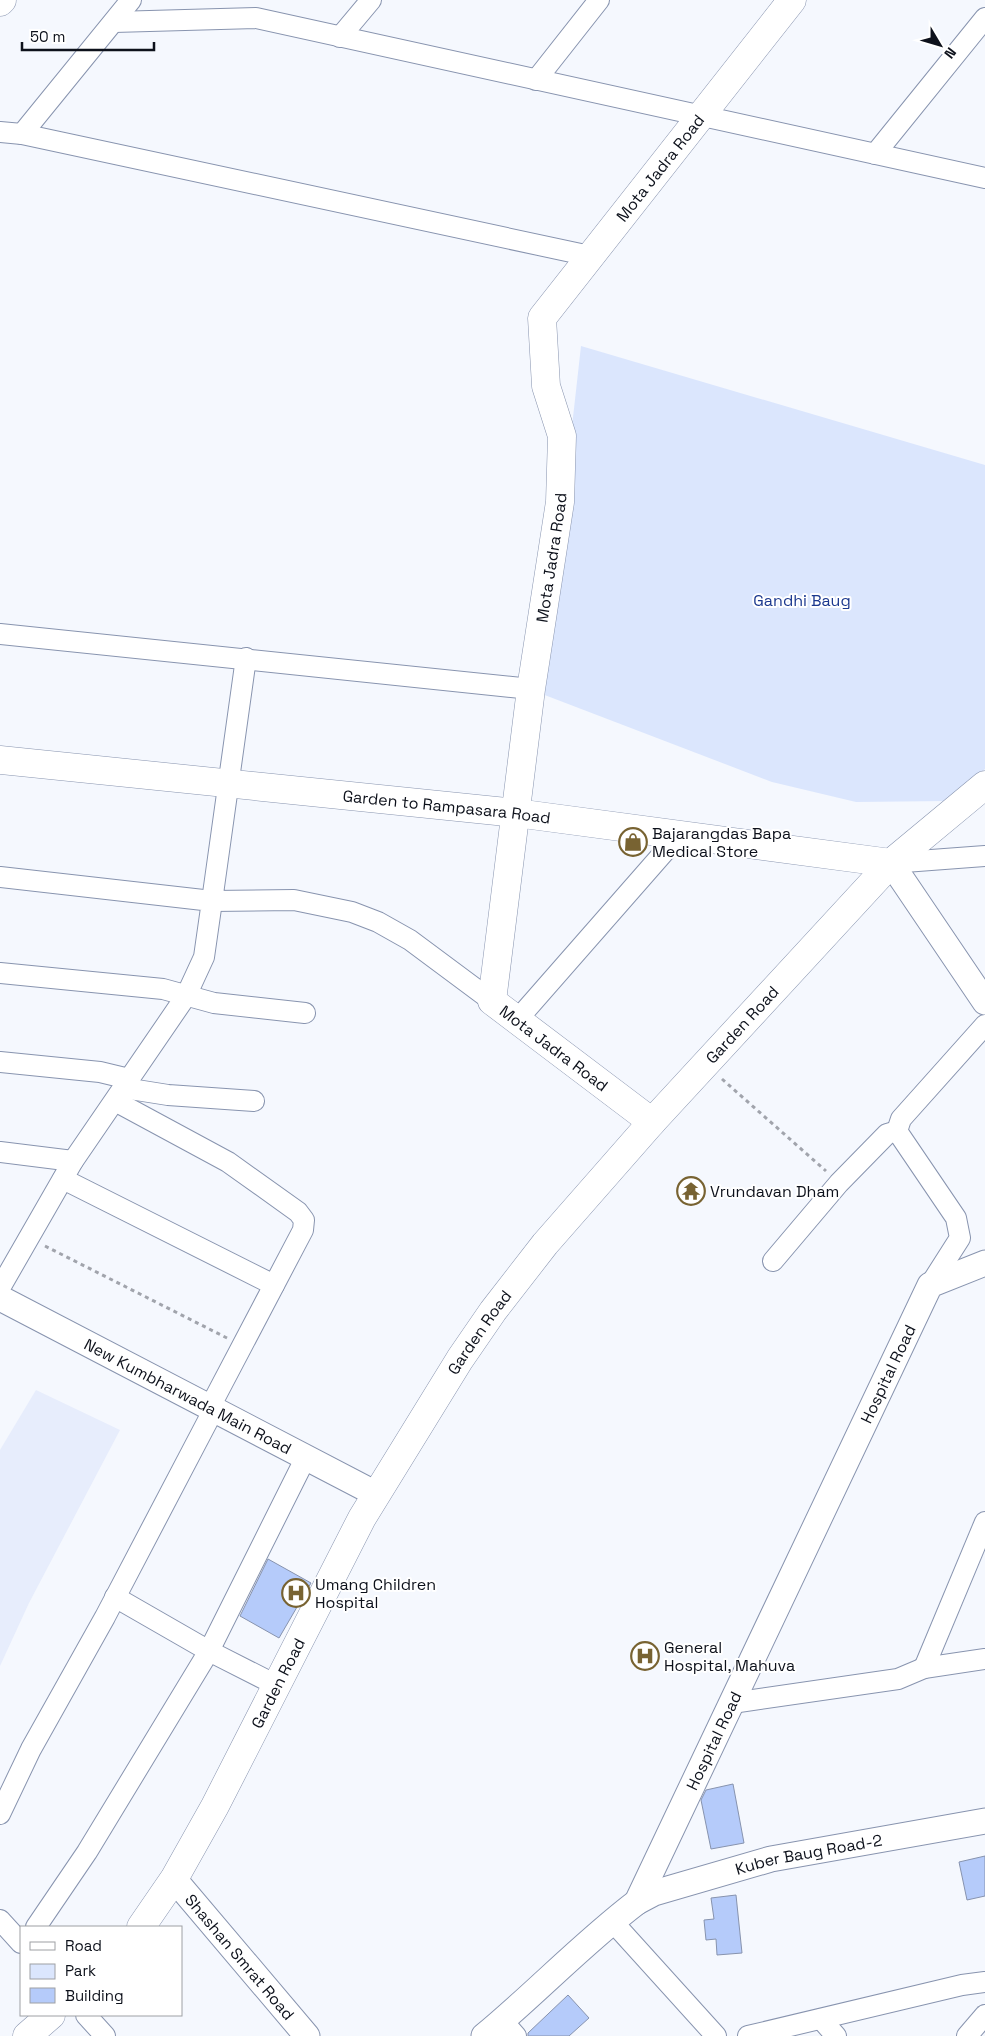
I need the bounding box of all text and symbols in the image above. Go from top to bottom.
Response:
scale bar [22,20,155,52]
north arrow [915,20,965,70]
text: 50 m [30,27,65,46]
text: N [940,44,960,62]
street label: Mota Jadra Road [612,110,709,226]
street label: Mota Jadra Road [531,493,571,624]
park label: Gandhi Baug [753,590,851,611]
street label: Garden to Rampasara Road [342,785,552,828]
place label: Bajarangdas Bapa Medical Store [652,823,791,862]
shop icon: Bajarangdas Bapa Medical Store [618,827,648,857]
street label: Garden Road [701,982,783,1068]
street label: Mota Jadra Road [495,1001,612,1096]
temple icon: Vrundavan Dham [676,1176,706,1206]
place label: Vrundavan Dham [710,1181,839,1202]
street label: Garden Road [443,1286,516,1379]
street label: Hospital Road [856,1321,921,1427]
street label: New Kumbharwada Main Road [81,1334,295,1459]
place label: Umang Children Hospital [315,1574,436,1613]
hospital icon: Umang Children Hospital [281,1578,311,1608]
street label: Garden Road [246,1635,310,1732]
place label: General Hospital, Mahuva [664,1637,795,1676]
hospital icon: General Hospital, Mahuva [630,1641,660,1671]
street label: Hospital Road [682,1688,746,1794]
street label: Kuber Baug Road-2 [733,1829,884,1880]
street label: Shashan Smrat Road [180,1890,299,2025]
legend [20,1926,182,2016]
text: Road [65,1936,102,1955]
text: Park [65,1961,96,1980]
text: Building [65,1986,124,2005]

